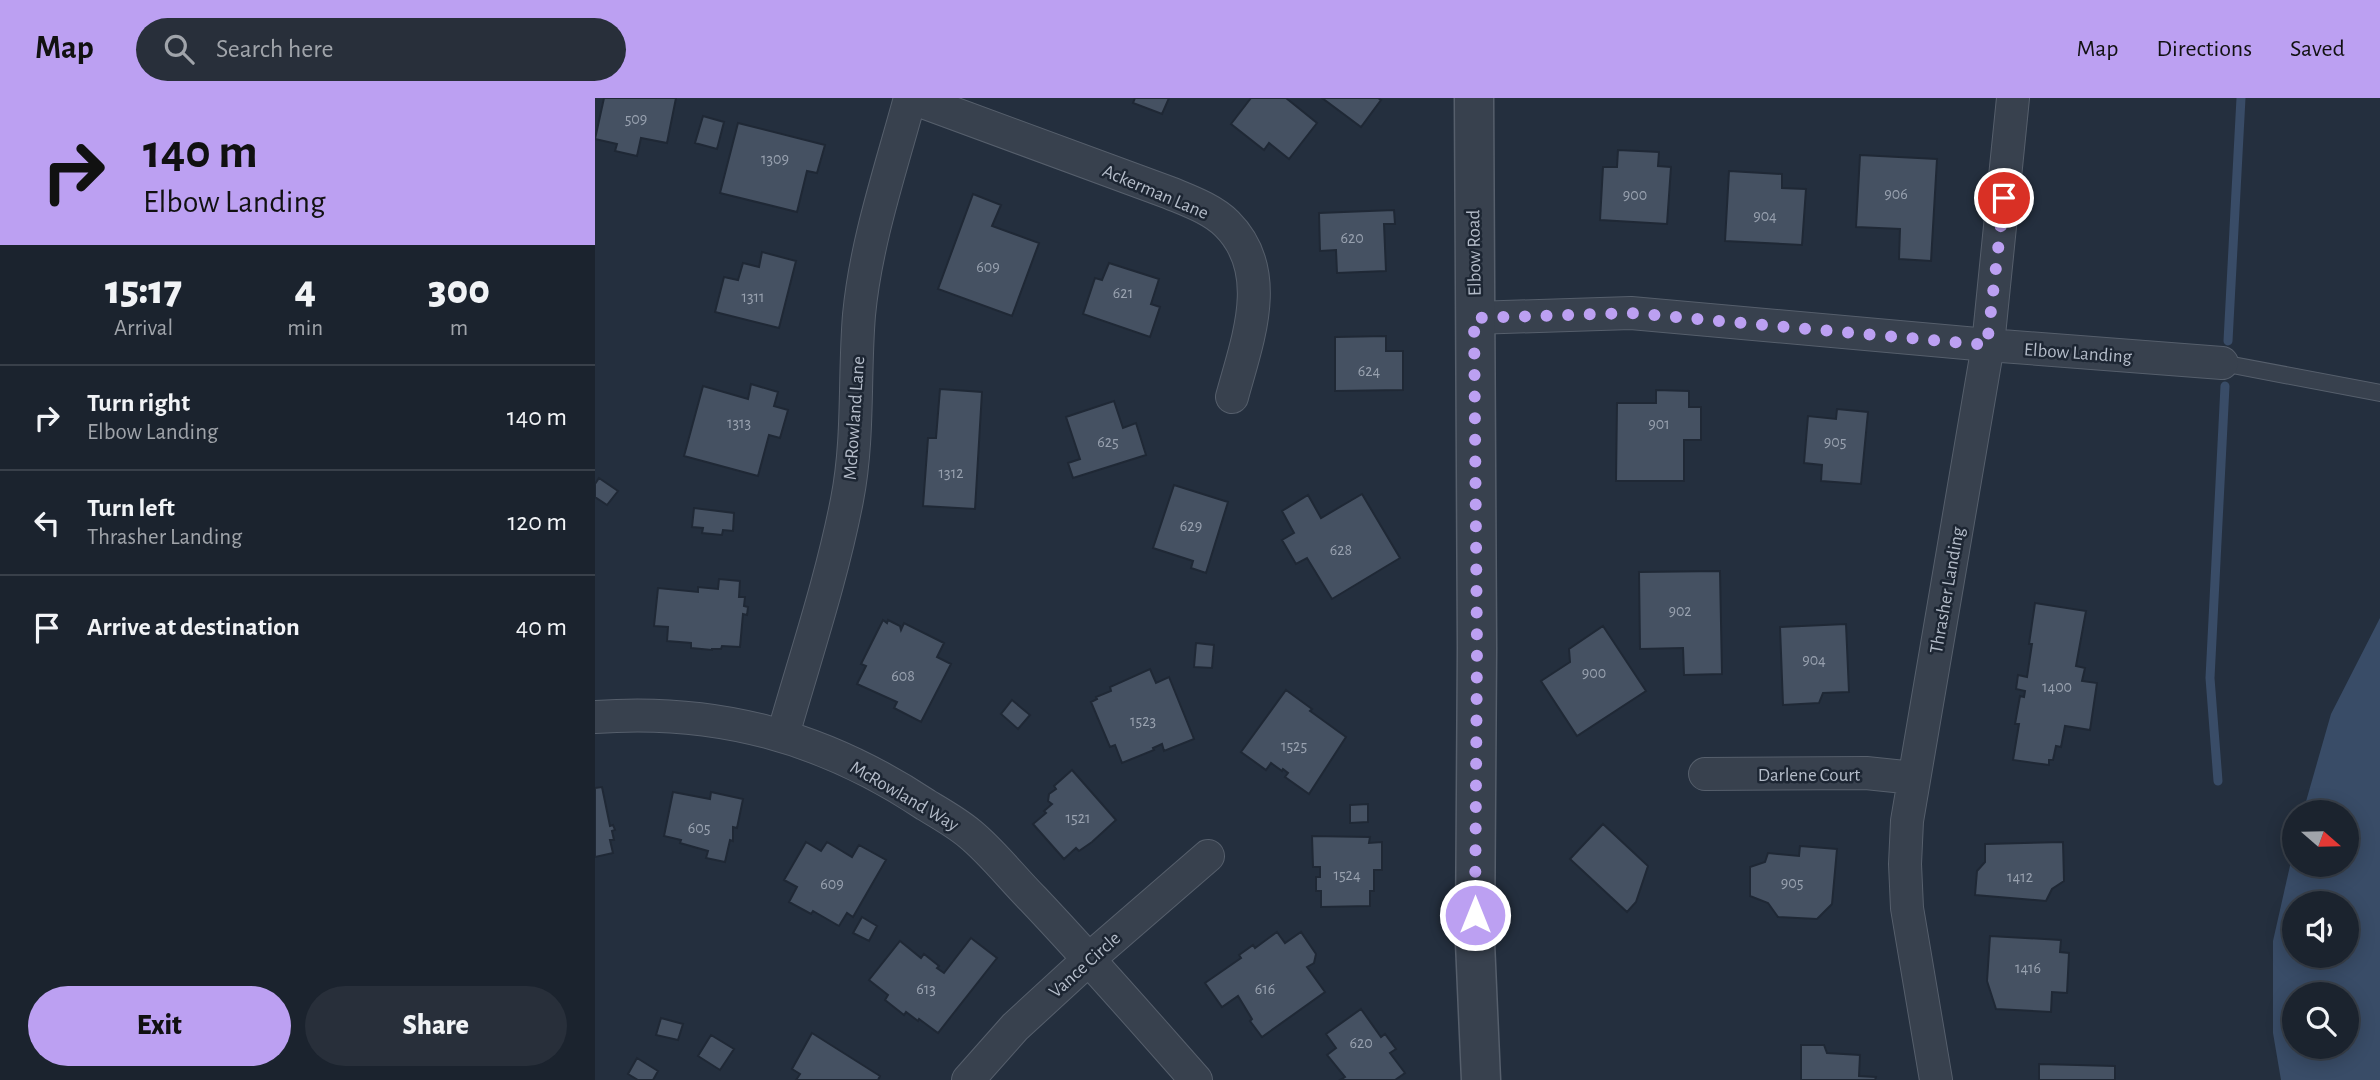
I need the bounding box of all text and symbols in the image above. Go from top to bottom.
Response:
search box [136,18,626,81]
icon: search [160,30,198,68]
text: Map [35,32,94,65]
text: Search here [216,36,334,62]
text: Map [2076,37,2118,61]
text: Directions [2156,37,2252,61]
text: Saved [2290,37,2345,61]
house number: 509 [625,111,647,127]
icon: right [28,126,119,217]
text: 140 m [143,128,258,177]
house number: 1309 [761,151,789,167]
street label: Ackerman Lane [1100,162,1211,223]
pin [1974,168,2034,228]
icon: arrive [1985,179,2023,217]
text: Elbow Landing [143,186,326,218]
house number: 906 [1884,186,1908,202]
house number: 900 [1623,187,1647,203]
house number: 904 [1753,208,1777,224]
street label: Elbow Road [1464,209,1485,296]
house number: 620 [1340,230,1364,246]
house number: 609 [976,259,1000,275]
text: 15:17 [105,269,182,311]
text: 4 [294,269,316,311]
text: 300 [428,269,490,311]
house number: 621 [1113,285,1133,301]
house number: 1311 [741,289,765,305]
text: Arrival [114,317,173,340]
text: min [287,317,323,340]
text: m [450,317,468,340]
street label: Elbow Landing [2023,340,2133,367]
street label: McRowland Lane [841,355,868,481]
house number: 624 [1358,363,1381,379]
text: Turn right [87,390,190,416]
icon: right [28,399,66,437]
text: 140 m [507,404,567,430]
house number: 1313 [727,415,751,431]
house number: 901 [1648,416,1670,432]
text: Elbow Landing [87,421,218,444]
house number: 625 [1097,434,1119,450]
house number: 905 [1824,434,1846,450]
house number: 1312 [939,465,963,481]
text: Turn left [87,495,175,521]
icon: left [28,504,66,542]
text: 120 m [507,509,567,535]
house number: 629 [1180,518,1202,534]
street label: Thrasher Landing [1927,525,1968,655]
text: Thrasher Landing [87,526,242,549]
house number: 628 [1330,542,1352,558]
house number: 902 [1668,603,1692,619]
icon: arrive [28,609,66,647]
text: Arrive at destination [87,614,300,640]
text: 40 m [516,614,567,640]
house number: 904 [1802,652,1826,668]
house number: 900 [1582,665,1606,681]
house number: 608 [891,668,915,684]
house number: 1400 [2042,679,2072,695]
house number: 1523 [1130,713,1156,729]
house number: 1525 [1281,738,1307,754]
street label: McRowland Way [847,758,962,835]
street label: Darlene Court [1758,766,1860,785]
north arrow [2282,800,2359,877]
map controls [2282,800,2359,1059]
house number: 1521 [1066,810,1090,826]
house number: 605 [688,820,710,836]
house number: 1524 [1333,867,1361,883]
house number: 1412 [2007,869,2033,885]
house number: 905 [1781,875,1803,891]
house number: 609 [820,876,844,892]
position arrow [1438,878,1512,952]
button: sound [2282,891,2359,968]
street label: Vance Circle [1046,928,1124,1002]
house number: 1416 [2015,960,2041,976]
house number: 613 [916,981,936,997]
house number: 616 [1255,981,1275,997]
button: search [2282,982,2359,1059]
button: Exit [28,986,291,1066]
button: Share [305,986,567,1066]
house number: 620 [1349,1035,1373,1051]

